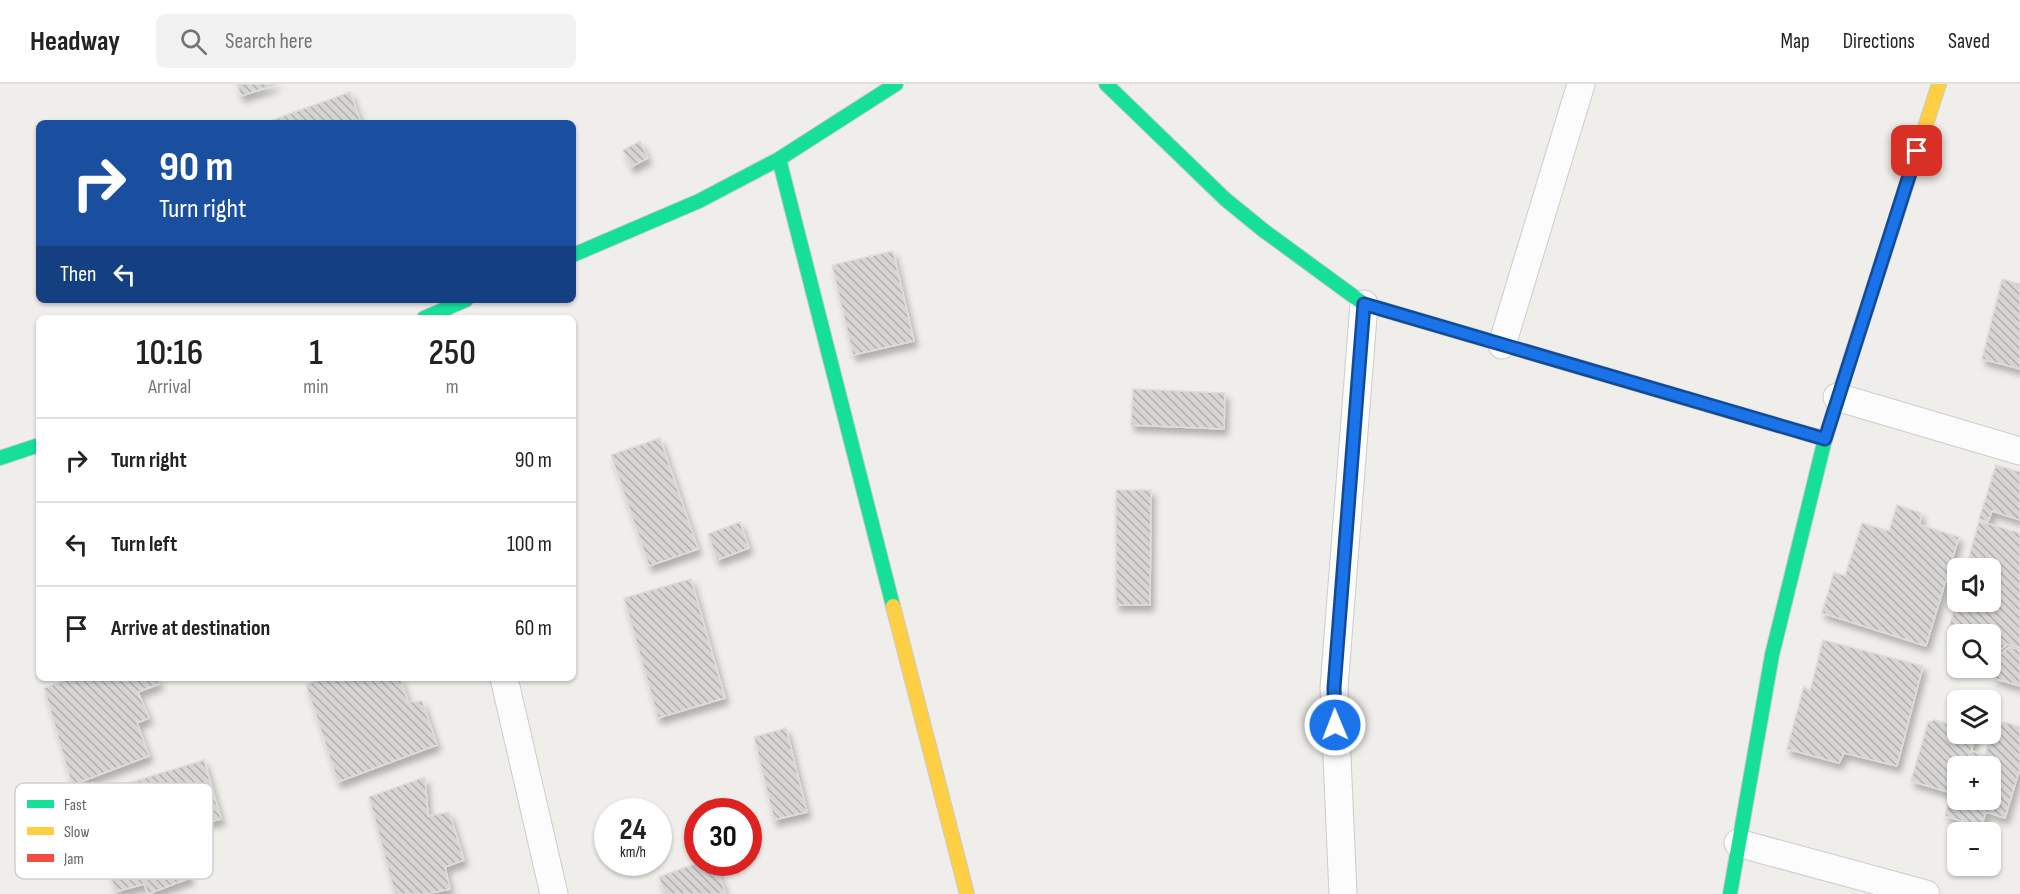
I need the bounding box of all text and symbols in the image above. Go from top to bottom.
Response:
search box [156,14,576,68]
text: Headway [30,25,120,58]
icon: search [177,25,210,58]
text: Search here [225,28,312,55]
text: Map [1780,29,1810,54]
text: Directions [1843,29,1915,54]
text: Saved [1948,29,1990,54]
pin [1891,125,1942,176]
icon: arrive [1900,134,1933,167]
text: 90 m [159,142,233,193]
icon: right [60,144,138,222]
text: Turn right [159,193,246,225]
icon: left [108,258,141,291]
text: Then [60,261,96,288]
text: 10:16 [136,332,203,375]
text: 1 [309,332,323,375]
text: 250 [429,332,476,375]
text: Arrival [148,375,191,399]
text: min [303,375,328,399]
text: m [446,375,459,399]
icon: right [60,444,93,477]
text: Turn right [111,447,187,474]
text: 90 m [515,447,552,474]
icon: left [60,528,93,561]
text: Turn left [111,531,177,558]
text: 100 m [507,531,552,558]
map controls [1947,558,2001,876]
button: sound [1947,558,2001,612]
icon: arrive [60,612,93,645]
text: Arrive at destination [111,615,270,642]
text: 60 m [515,615,552,642]
button: search [1947,624,2001,678]
button: layers [1947,690,2001,744]
position arrow [1303,693,1367,757]
button: + [1947,756,2001,810]
legend [15,783,213,879]
text: Fast [64,796,87,815]
speed limit sign: 30 [684,798,762,876]
text: 24 [620,812,646,848]
button: − [1947,822,2001,876]
text: Slow [64,823,89,842]
text: km/h [620,843,646,862]
text: Jam [63,850,84,869]

